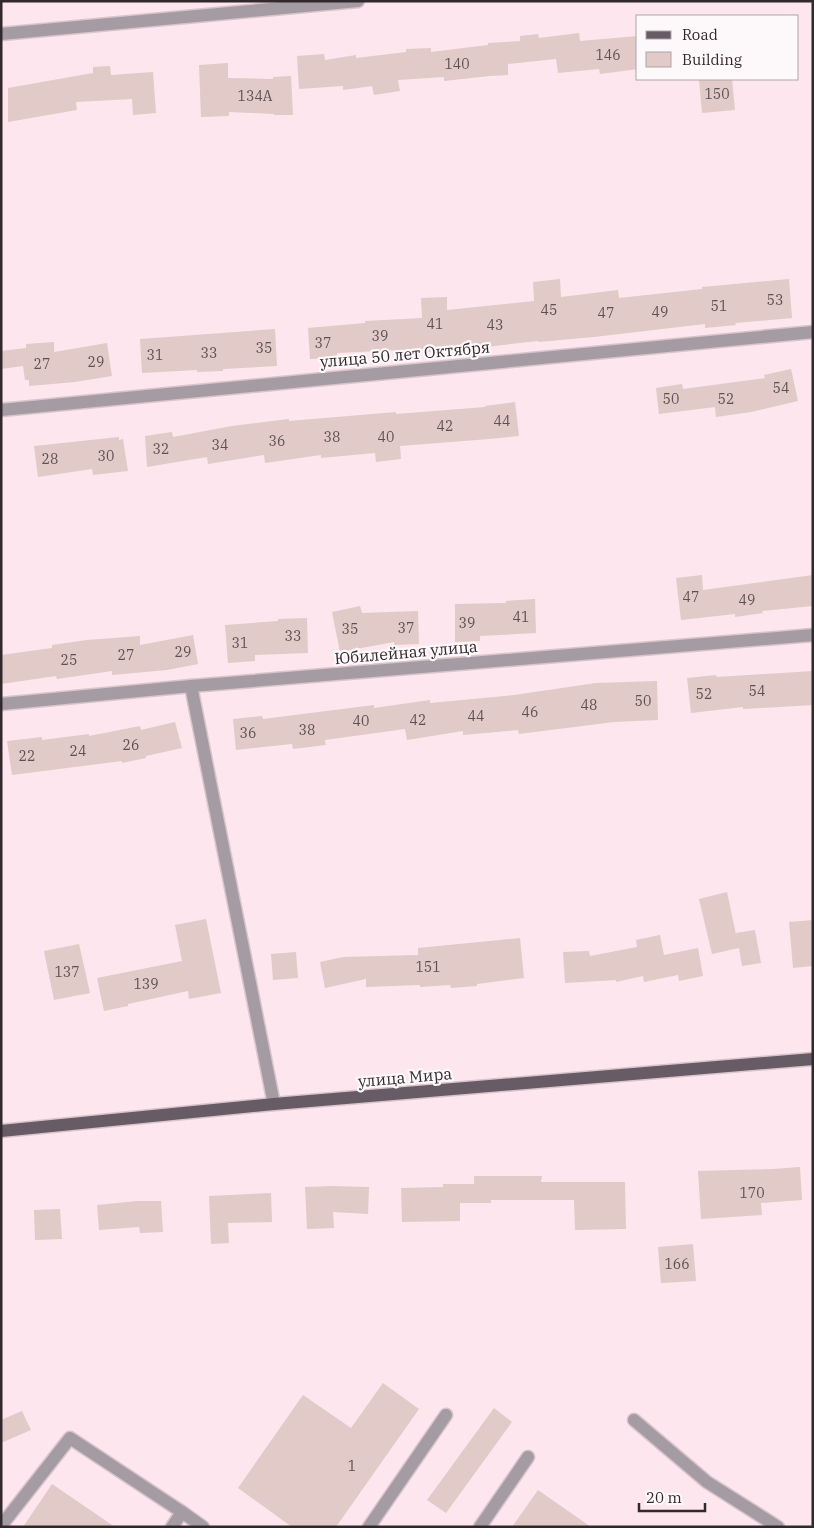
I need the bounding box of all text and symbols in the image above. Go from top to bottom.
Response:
legend [636,15,799,80]
text: Road [682,25,718,44]
house number: 146 [595,46,621,64]
text: Building [682,50,742,69]
house number: 140 [444,55,470,73]
house number: 150 [704,85,730,103]
house number: 134А [238,87,273,105]
house number: 53 [767,291,783,309]
house number: 51 [711,297,727,315]
house number: 45 [541,301,557,319]
house number: 49 [652,303,668,321]
house number: 47 [598,304,614,322]
house number: 41 [427,315,443,333]
house number: 43 [487,316,503,334]
house number: 39 [372,327,388,345]
house number: 37 [315,334,331,352]
street label: улица 50 лет Октября [319,337,491,371]
house number: 35 [256,339,272,357]
house number: 33 [201,344,217,362]
house number: 31 [147,346,163,364]
house number: 29 [88,353,104,371]
house number: 27 [34,355,50,373]
house number: 54 [773,379,789,397]
house number: 50 [663,390,679,408]
house number: 52 [718,390,734,408]
house number: 44 [494,412,510,430]
house number: 42 [437,417,453,435]
house number: 38 [324,428,340,446]
house number: 40 [378,428,394,446]
house number: 36 [269,432,285,450]
house number: 34 [212,436,228,454]
house number: 32 [153,440,169,458]
house number: 30 [98,447,114,465]
house number: 28 [42,450,58,468]
house number: 47 [683,588,699,606]
house number: 49 [739,591,755,609]
house number: 41 [513,608,529,626]
house number: 39 [459,614,475,632]
house number: 37 [398,619,414,637]
house number: 35 [342,620,358,638]
house number: 33 [285,627,301,645]
house number: 31 [232,634,248,652]
street label: Юбилейная улица [334,636,479,668]
house number: 29 [175,643,191,661]
house number: 27 [118,646,134,664]
house number: 25 [61,651,77,669]
house number: 54 [749,682,765,700]
house number: 52 [696,685,712,703]
house number: 50 [635,692,651,710]
house number: 48 [581,696,597,714]
house number: 46 [522,703,538,721]
house number: 44 [468,707,484,725]
house number: 42 [410,711,426,729]
house number: 40 [353,712,369,730]
house number: 38 [299,721,315,739]
house number: 36 [240,724,256,742]
house number: 26 [123,736,139,754]
house number: 24 [70,742,86,760]
house number: 22 [19,747,35,765]
house number: 151 [415,958,441,976]
house number: 137 [54,963,80,981]
house number: 139 [133,975,159,993]
street label: улица Мира [357,1063,453,1091]
house number: 170 [739,1184,765,1202]
house number: 166 [664,1255,690,1273]
house number: 1 [348,1457,356,1475]
scale bar [639,1480,705,1512]
text: 20 m [646,1488,682,1507]

